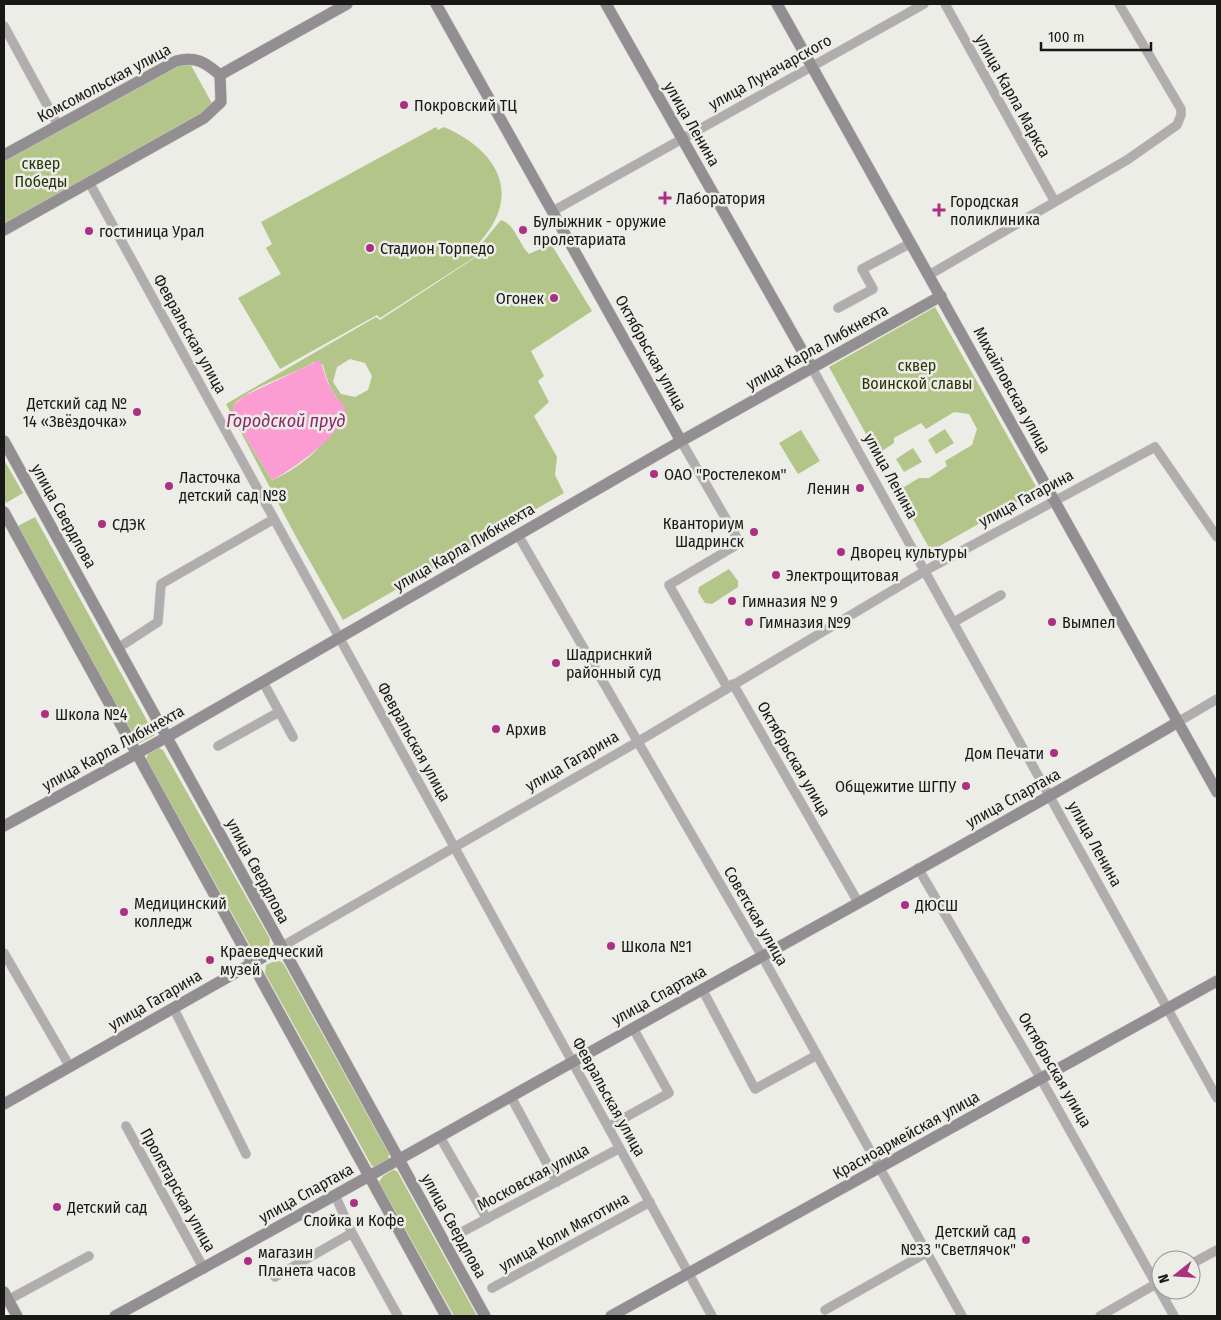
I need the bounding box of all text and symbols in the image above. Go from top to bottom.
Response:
scale bar [1041,20,1151,52]
text: 100 m [1048,28,1085,46]
street label: улица Луначарского [705,30,835,114]
street label: улица Карла Маркса [971,31,1055,161]
street label: Комсомольская улица [34,40,174,126]
street label: улица Ленина [660,78,724,170]
place label: Покровский ТЦ [414,96,517,115]
marker: Покровский ТЦ [398,99,410,111]
park label: сквер Победы [15,154,67,191]
place label: Лаборатория [676,189,765,208]
marker: Лаборатория [658,191,672,205]
place label: Городская поликлиника [950,192,1040,229]
marker: Городская поликлиника [932,203,946,217]
place label: Булыжник - оружие пролетариата [533,212,666,249]
place label: гостиница Урал [99,222,205,241]
marker: Булыжник - оружие пролетариата [517,224,529,236]
marker: гостиница Урал [83,225,95,237]
place label: Стадион Торпедо [380,239,495,258]
marker: Стадион Торпедо [364,242,376,254]
street label: Февральская улица [149,271,231,397]
place label: Огонек [496,289,544,308]
marker: Огонек [548,292,560,304]
street label: Октябрьская улица [611,292,691,414]
street label: улица Карла Либкнехта [743,300,891,394]
street label: Михайловская улица [969,324,1055,457]
park label: сквер Воинской славы [862,356,972,393]
place label: Детский сад № 14 «Звёздочка» [23,394,127,431]
marker: Детский сад № 14 «Звёздочка» [131,406,143,418]
water label: Городской пруд [226,410,346,432]
street label: улица Ленина [860,430,922,522]
street label: улица Свердлова [27,460,101,572]
place label: ОАО "Ростелеком" [664,465,787,484]
street label: улица Гагарина [975,465,1077,531]
place label: Ласточка детский сад №8 [179,468,286,505]
marker: ОАО "Ростелеком" [648,468,660,480]
place label: Ленин [807,479,850,498]
marker: Ласточка детский сад №8 [163,480,175,492]
marker: Ленин [854,482,866,494]
street label: улица Карла Либкнехта [390,499,538,595]
place label: Кванториум Шадринск [663,514,744,551]
place label: СДЭК [112,515,146,534]
marker: СДЭК [96,518,108,530]
marker: Кванториум Шадринск [748,526,760,538]
place label: Дворец культуры [850,543,967,562]
marker: Дворец культуры [835,546,847,558]
place label: Электрощитовая [786,566,899,585]
marker: Электрощитовая [770,569,782,581]
place label: Гимназия № 9 [742,592,838,611]
marker: Гимназия № 9 [726,595,738,607]
place label: Гимназия №9 [759,613,851,632]
place label: Вымпел [1062,613,1116,632]
marker: Гимназия №9 [743,616,755,628]
marker: Вымпел [1046,616,1058,628]
place label: Шадриснкий районный суд [566,645,661,682]
marker: Шадриснкий районный суд [550,657,562,669]
street label: Февральская улица [373,679,455,805]
street label: Октябрьская улица [753,698,835,820]
street label: улица Карла Либкнехта [39,701,187,795]
place label: Школа №4 [55,705,128,724]
marker: Школа №4 [39,708,51,720]
place label: Архив [506,720,546,739]
marker: Архив [490,723,502,735]
street label: улица Гагарина [522,727,622,795]
place label: Дом Печати [964,744,1044,763]
marker: Дом Печати [1048,747,1060,759]
street label: улица Спартака [962,764,1064,832]
place label: Общежитие ШГПУ [835,777,956,796]
marker: Общежитие ШГПУ [960,780,972,792]
street label: улица Ленина [1064,798,1126,890]
street label: улица Свердлова [222,815,294,927]
street label: Советская улица [720,863,792,969]
place label: Медицинский колледж [134,894,227,931]
place label: ДЮСШ [914,896,958,915]
marker: ДЮСШ [899,899,911,911]
marker: Медицинский колледж [118,906,130,918]
place label: Школа №1 [621,937,692,956]
marker: Школа №1 [605,940,617,952]
place label: Краеведческий музей [220,942,324,979]
marker: Краеведческий музей [204,954,216,966]
street label: улица Спартака [608,961,710,1029]
street label: улица Гагарина [105,966,205,1034]
street label: Октябрьская улица [1014,1009,1096,1131]
street label: Февральская улица [568,1034,650,1160]
street label: Красноармейская улица [829,1087,983,1183]
street label: Пролетарская улица [136,1125,220,1255]
street label: Московская улица [474,1139,592,1215]
street label: улица Спартака [255,1159,357,1227]
street label: улица Свердлова [417,1170,491,1282]
street label: улица Коли Мяготина [496,1188,632,1276]
marker: Слойка и Кофе [348,1197,360,1209]
place label: Детский сад [66,1198,147,1217]
marker: Детский сад [51,1201,63,1213]
place label: Слойка и Кофе [304,1211,405,1230]
place label: Детский сад №33 "Светлячок" [900,1222,1016,1259]
marker: Детский сад №33 "Светлячок" [1020,1234,1032,1246]
place label: магазин Планета часов [258,1243,356,1280]
north arrow [1151,1250,1201,1300]
marker: магазин Планета часов [242,1255,254,1267]
text: N [1155,1272,1173,1285]

